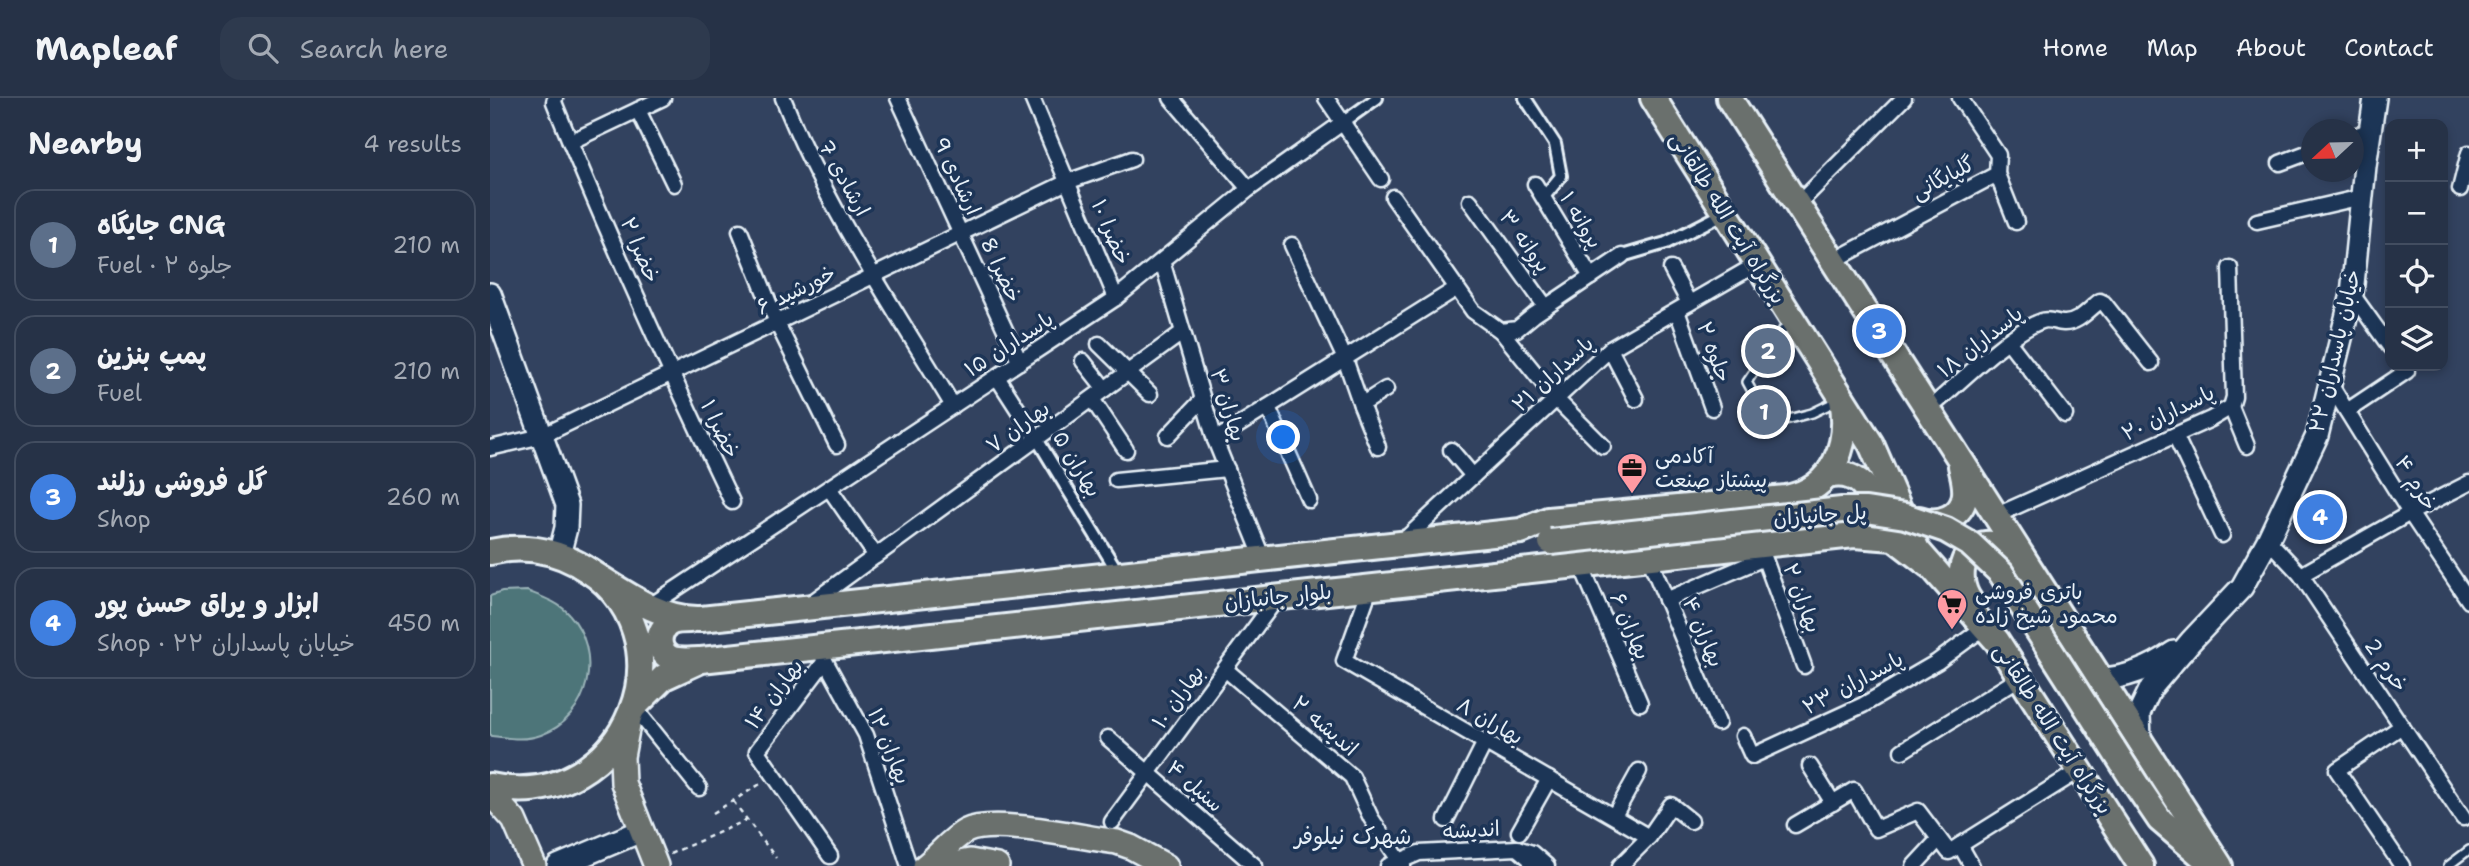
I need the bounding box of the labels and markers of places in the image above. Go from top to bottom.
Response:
pin: 3 [1856,305,1902,357]
pin: 2 [1745,325,1791,377]
pin: 1 [1741,386,1787,438]
place label: آکادمی پیشتاز صنعت [1655,442,1767,494]
office icon: آکادمی پیشتاز صنعت [1615,451,1649,495]
pin: 4 [2297,491,2343,543]
place label: باتری فروشی محمود شیخ زاده [1975,578,2118,630]
supermarket icon: باتری فروشی محمود شیخ زاده [1935,587,1969,631]

